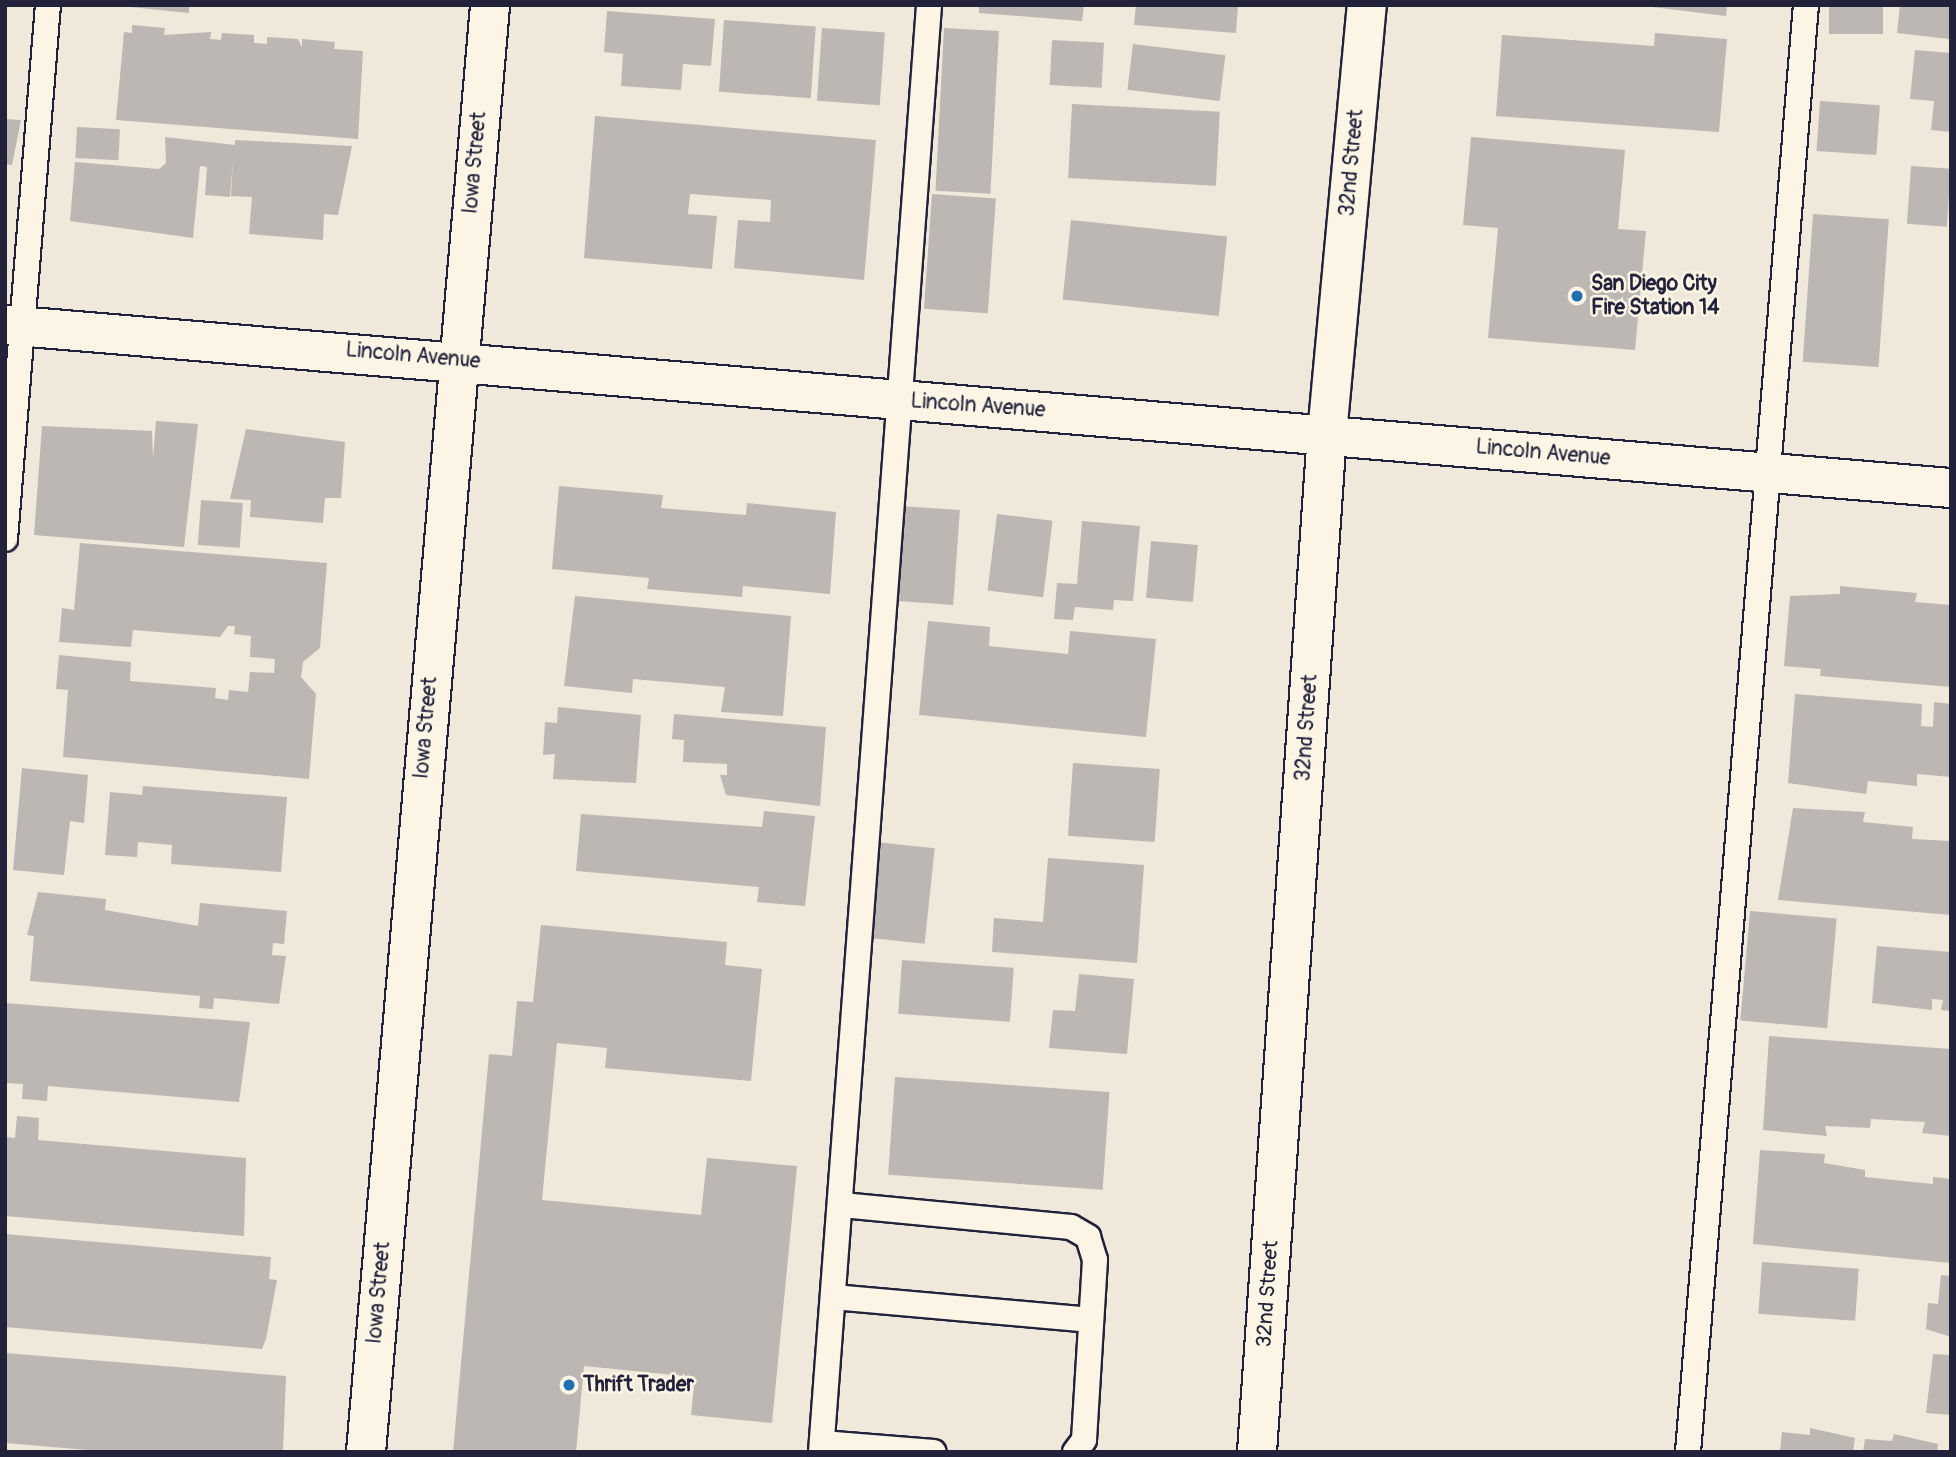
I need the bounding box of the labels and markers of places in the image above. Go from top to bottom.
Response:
place label: San Diego City Fire Station 14 [1591,271,1719,321]
marker: San Diego City Fire Station 14 [1569,288,1585,304]
place label: Thrift Trader [583,1372,694,1398]
marker: Thrift Trader [561,1377,577,1393]

